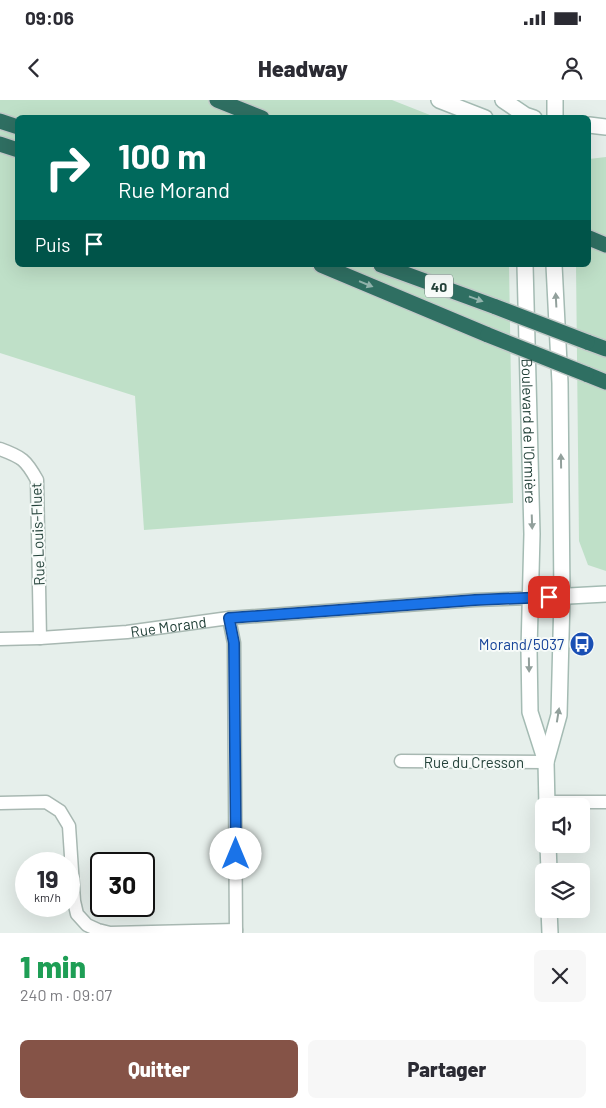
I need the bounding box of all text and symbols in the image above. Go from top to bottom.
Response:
text: 09:06 [25,6,74,29]
icon: back [20,54,48,82]
icon: person [558,54,586,82]
text: Headway [258,55,348,81]
text: 100 m [118,134,207,176]
icon: right [35,135,100,200]
text: Rue Morand [118,176,230,202]
icon: arrive [80,230,108,258]
text: Puis [35,233,70,256]
road number: 40 [425,275,453,298]
one-way arrow [359,280,373,288]
one-way arrow [552,291,560,307]
one-way arrow [469,295,484,303]
street label: Boulevard de l'Ormière [518,358,540,504]
one-way arrow [557,453,565,469]
street label: Rue Louis-Fluet [26,482,48,586]
one-way arrow [528,514,536,530]
pin [528,576,570,618]
icon: arrive [535,583,563,611]
street label: Rue Morand [129,612,207,640]
bus stop icon: Morand/5037 [569,631,595,657]
place label: Morand/5037 [479,635,564,653]
one-way arrow [526,657,534,673]
one-way arrow [554,706,562,722]
street label: Rue du Cresson [424,753,524,771]
map controls [535,798,590,918]
button: sound [535,798,590,853]
position arrow [209,827,261,879]
speed limit sign: 30 [90,852,155,917]
text: 19 [36,863,59,893]
button: layers [535,863,590,918]
text: km/h [34,890,61,904]
text: 1 min [20,948,86,984]
button: close [534,950,586,1002]
text: 240 m · 09:07 [20,985,112,1004]
button: Quitter [20,1040,298,1098]
button: Partager [308,1040,586,1098]

